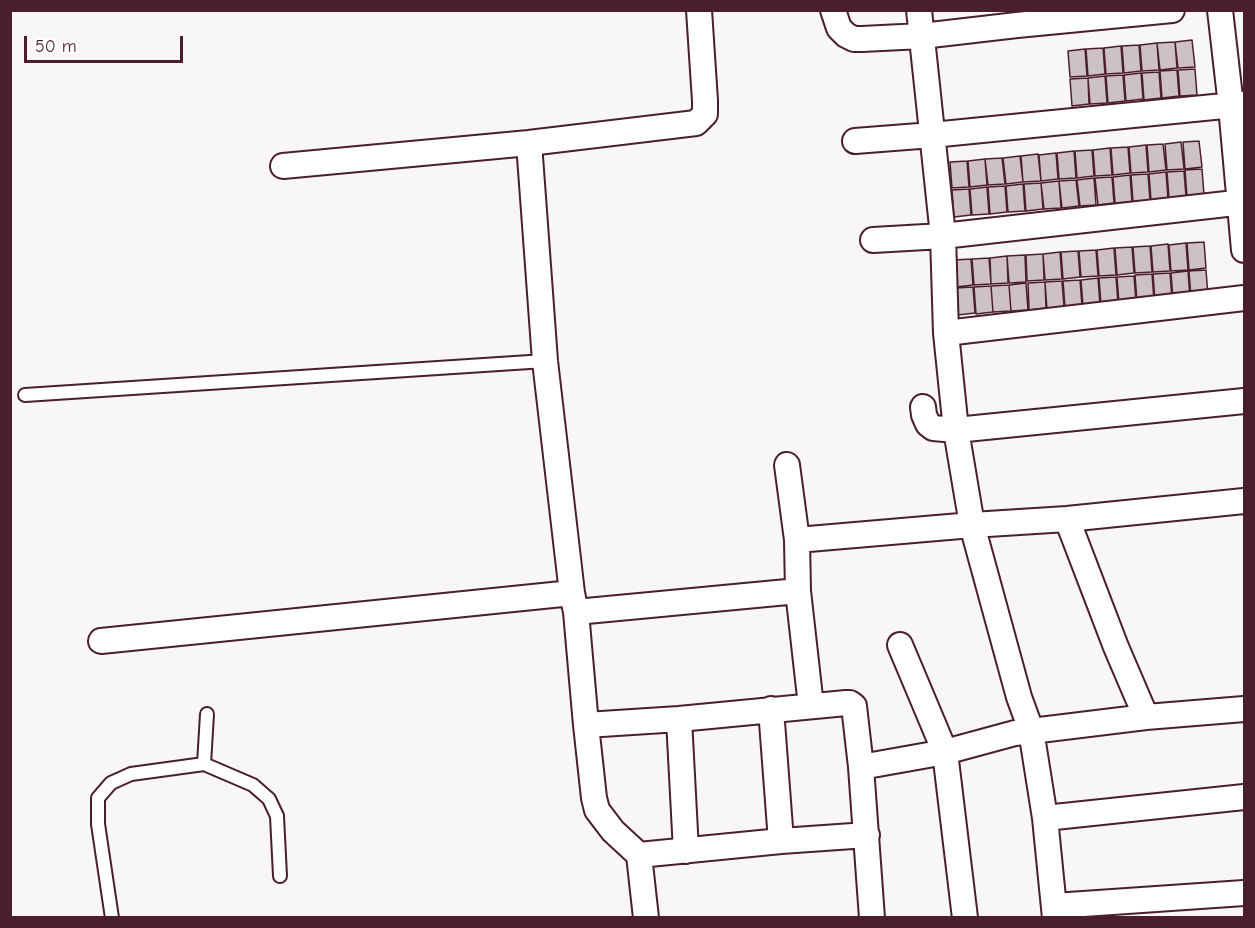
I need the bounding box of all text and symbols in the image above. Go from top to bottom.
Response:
scale bar [27,24,186,62]
text: 50 m [35,36,77,57]

